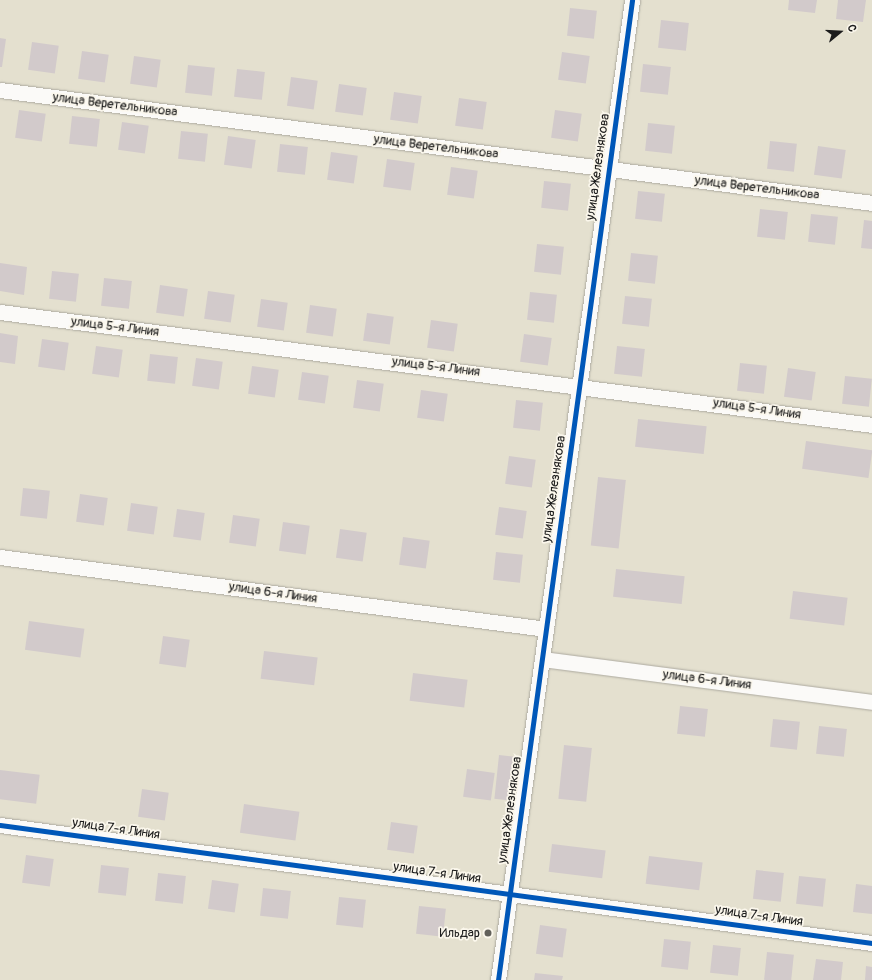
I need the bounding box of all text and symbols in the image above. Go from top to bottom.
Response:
north arrow [820,12,860,52]
text: С [845,23,859,33]
street label: улица Веретельникова [52,90,178,120]
street label: улица Железнякова [583,113,613,221]
street label: улица Веретельникова [373,132,499,162]
street label: улица Веретельникова [694,173,820,203]
street label: улица 5-я Линия [70,314,160,340]
street label: улица 5-я Линия [391,354,481,380]
street label: улица 5-я Линия [712,395,802,423]
street label: улица Железнякова [539,435,569,543]
street label: улица 6-я Линия [228,579,318,607]
street label: улица 6-я Линия [662,667,752,693]
street label: улица Железнякова [495,756,525,864]
street label: улица 7-я Линия [71,815,161,843]
street label: улица 7-я Линия [392,859,482,887]
street label: улица 7-я Линия [714,902,804,930]
place label: Ильдар [439,925,480,941]
marker: Ильдар [483,928,493,938]

